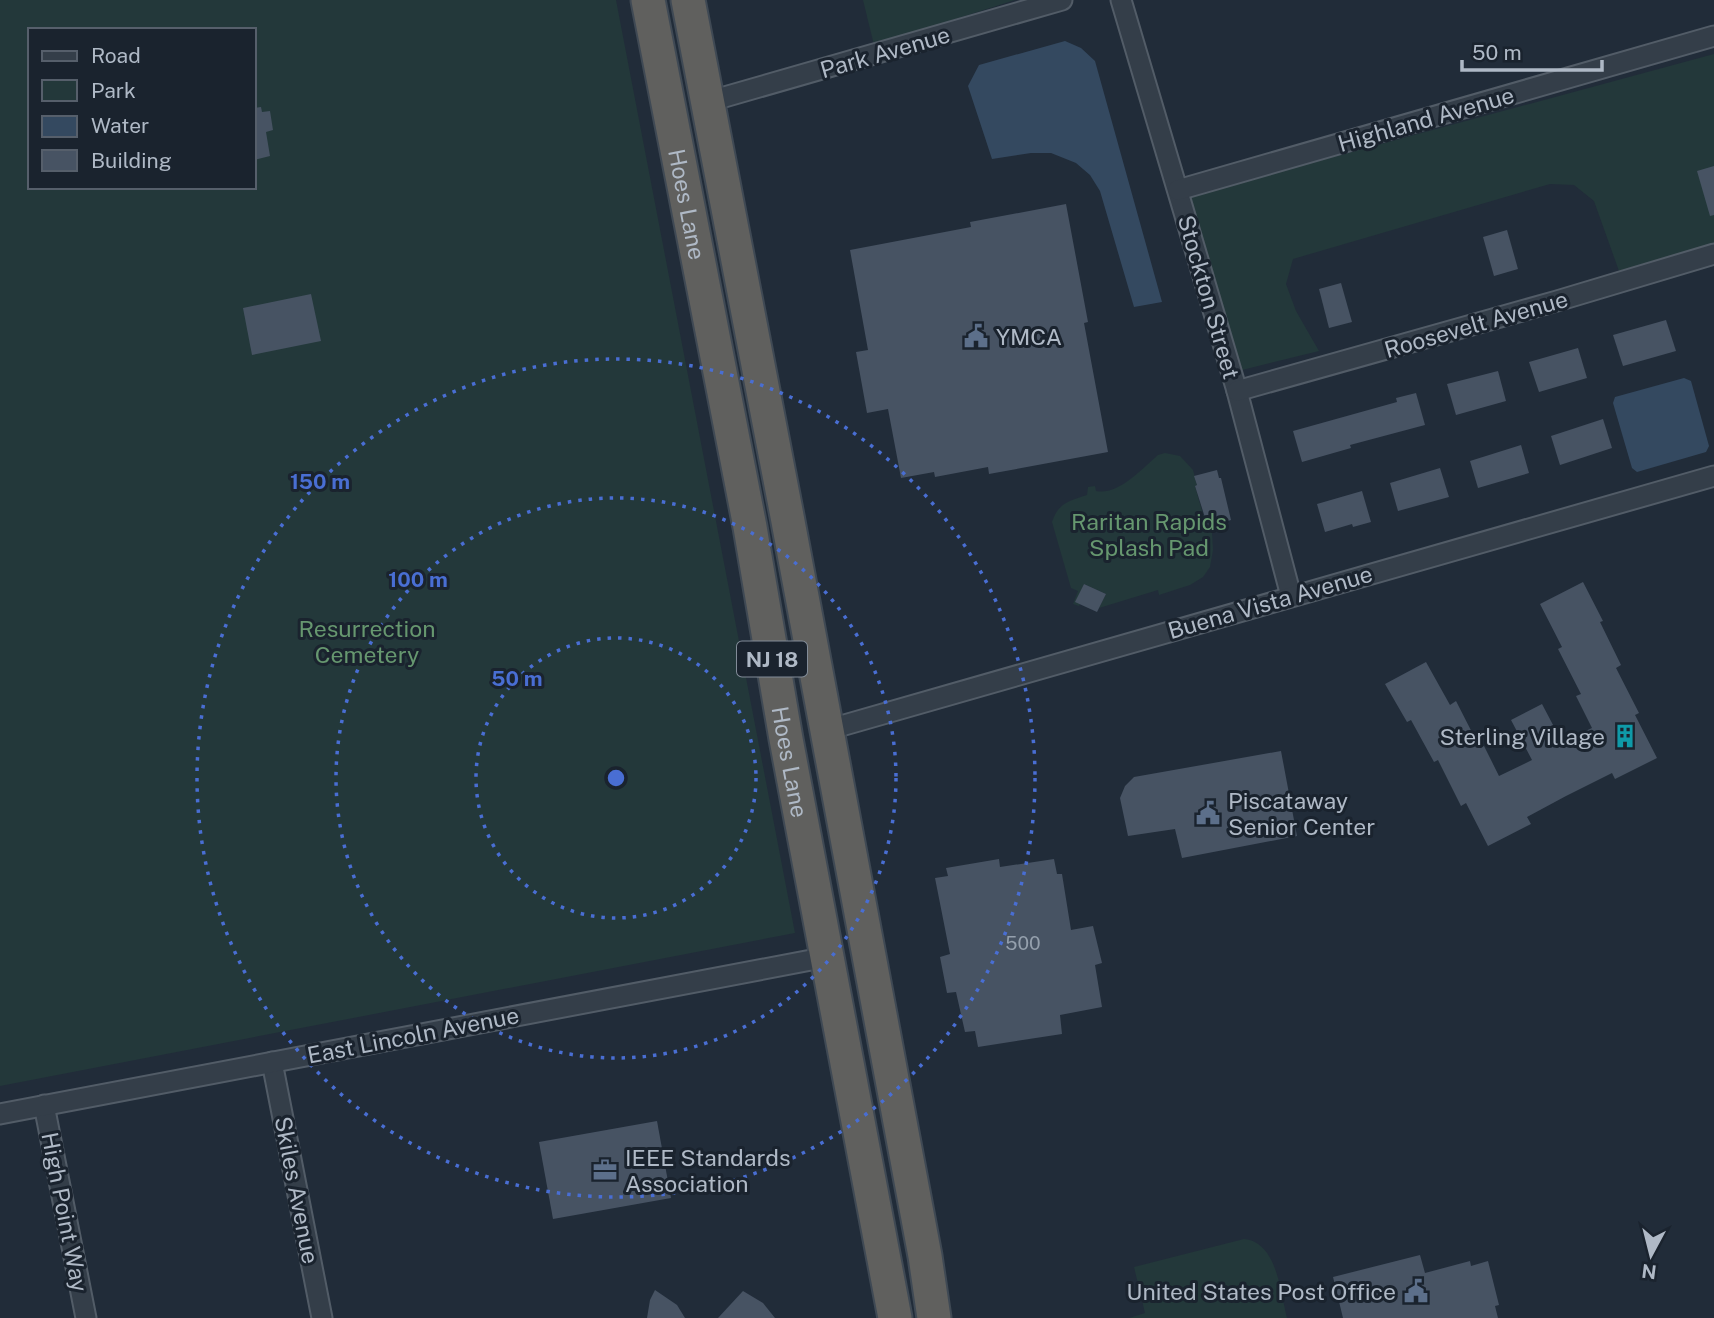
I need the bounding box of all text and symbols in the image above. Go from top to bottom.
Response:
street label: Park Avenue [817,21,953,83]
legend [28,28,256,189]
scale bar [1462,28,1602,72]
text: 50 m [1472,40,1522,65]
text: Road [91,43,141,68]
text: Park [91,78,136,103]
street label: Highland Avenue [1335,81,1517,157]
text: Water [91,113,149,138]
street label: Hoes Lane [664,146,711,262]
text: Building [91,148,172,173]
street label: Stockton Street [1173,212,1245,382]
street label: Roosevelt Avenue [1381,285,1571,363]
public building icon: YMCA [962,322,990,350]
place label: YMCA [996,323,1062,350]
text: 150 m [290,469,350,494]
park label: Raritan Rapids Splash Pad [1071,508,1227,561]
street label: Buena Vista Avenue [1165,560,1375,644]
text: 100 m [388,567,448,592]
park label: Resurrection Cemetery [299,615,435,668]
road number: NJ 18 [737,642,807,676]
text: 50 m [491,666,543,691]
street label: Hoes Lane [767,704,814,820]
building icon: Sterling Village [1611,722,1639,750]
place label: Sterling Village [1440,723,1605,750]
centre of rings [604,766,628,790]
place label: Piscataway Senior Center [1228,787,1375,840]
public building icon: Piscataway Senior Center [1194,799,1222,827]
house number: 500 [1005,932,1041,954]
street label: East Lincoln Avenue [305,1001,521,1069]
street label: Skiles Avenue [269,1114,325,1266]
street label: High Point Way [36,1130,94,1294]
place label: IEEE Standards Association [625,1144,791,1197]
office icon: IEEE Standards Association [591,1156,619,1184]
north arrow [1616,1220,1686,1290]
text: N [1640,1260,1658,1284]
public building icon: United States Post Office [1402,1277,1430,1305]
place label: United States Post Office [1126,1278,1396,1305]

